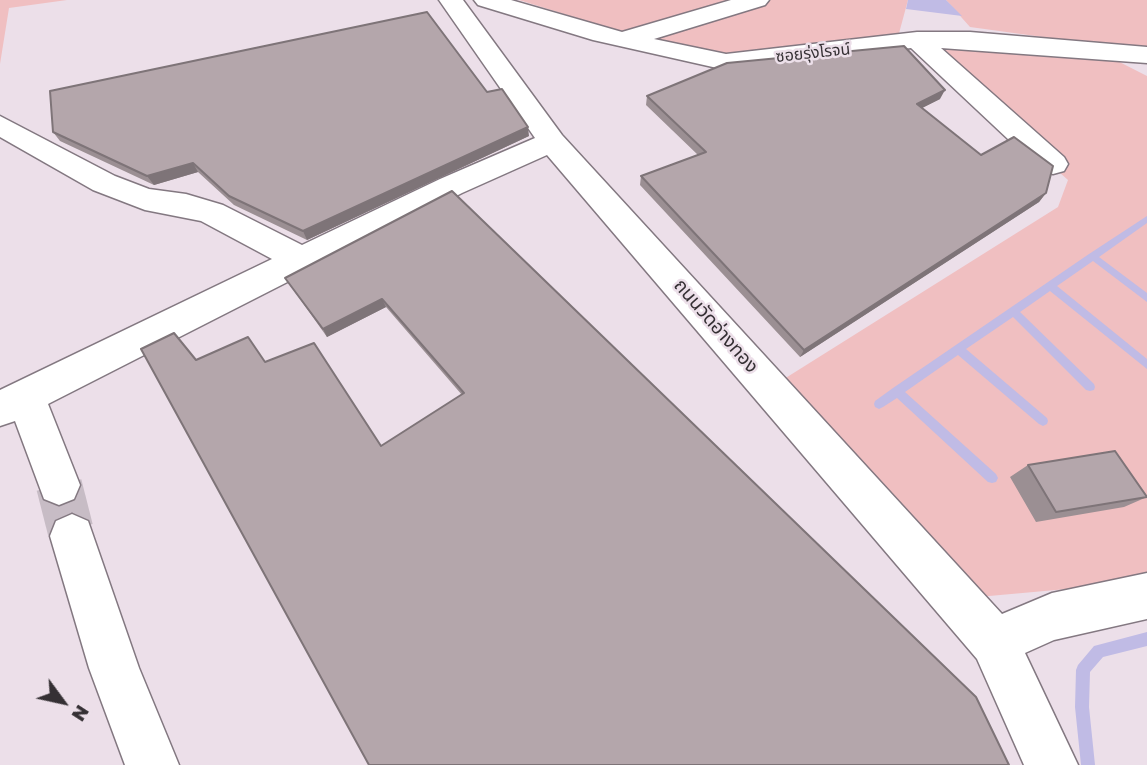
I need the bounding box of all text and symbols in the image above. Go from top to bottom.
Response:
street label: ซอยรุ่งโรจน์ [775,40,851,66]
street label: ถนนวัดอ่างทอง [669,274,763,378]
north arrow [28,667,98,737]
text: N [67,701,95,726]

